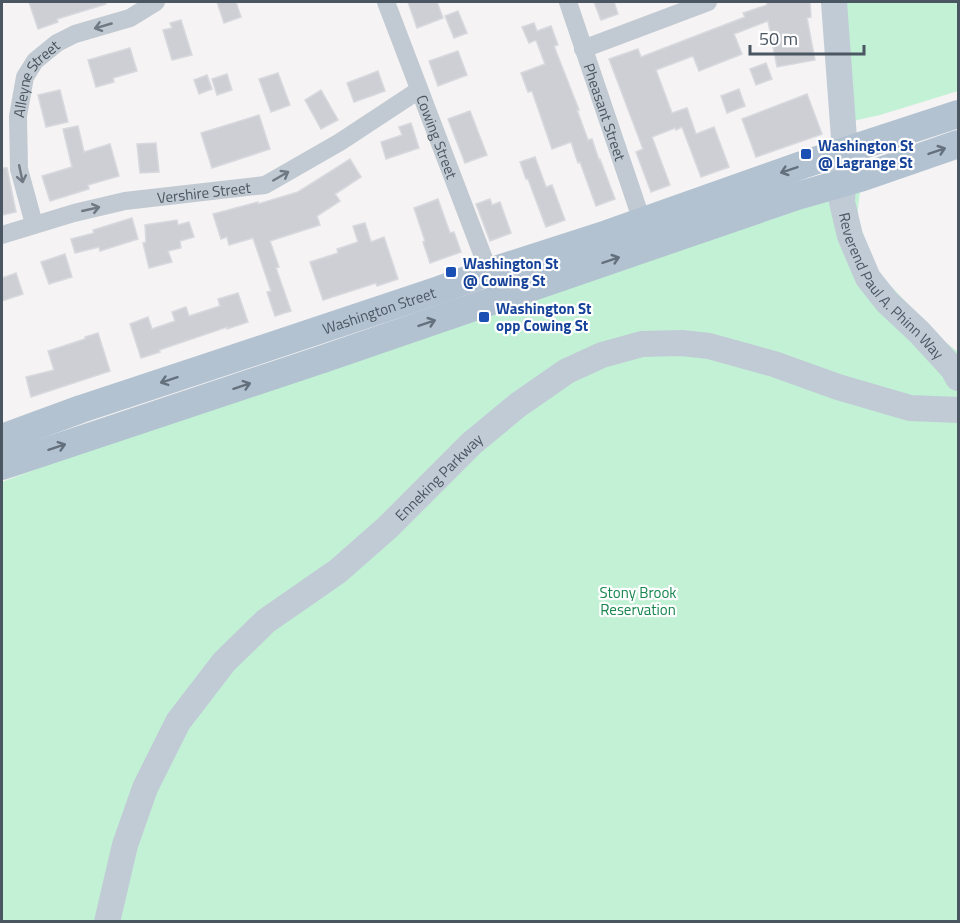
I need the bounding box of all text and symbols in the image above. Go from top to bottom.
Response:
scale bar [750,18,864,56]
one-way arrow [94,21,113,32]
text: 50 m [759,25,798,52]
street label: Alleyne Street [6,34,65,119]
street label: Pheasant Street [578,60,633,165]
street label: Cowing Street [411,91,464,183]
place label: Washington St @ Lagrange St [818,134,914,174]
one-way arrow [927,145,946,156]
marker: Washington St @ Lagrange St [799,147,813,161]
one-way arrow [16,164,27,184]
one-way arrow [780,165,799,176]
one-way arrow [272,169,289,181]
street label: Vershire Street [156,175,253,209]
one-way arrow [81,203,100,215]
street label: Reverend Paul A. Phinn Way [833,210,950,364]
place label: Washington St @ Cowing St [463,252,559,292]
one-way arrow [601,254,620,265]
marker: Washington St @ Cowing St [444,265,458,279]
street label: Washington Street [319,280,439,340]
place label: Washington St opp Cowing St [496,297,592,337]
marker: Washington St opp Cowing St [477,310,491,324]
one-way arrow [417,317,436,328]
one-way arrow [160,375,179,386]
one-way arrow [232,379,251,390]
street label: Enneking Parkway [389,427,487,526]
one-way arrow [47,440,66,451]
park label: Stony Brook Reservation [600,581,677,621]

